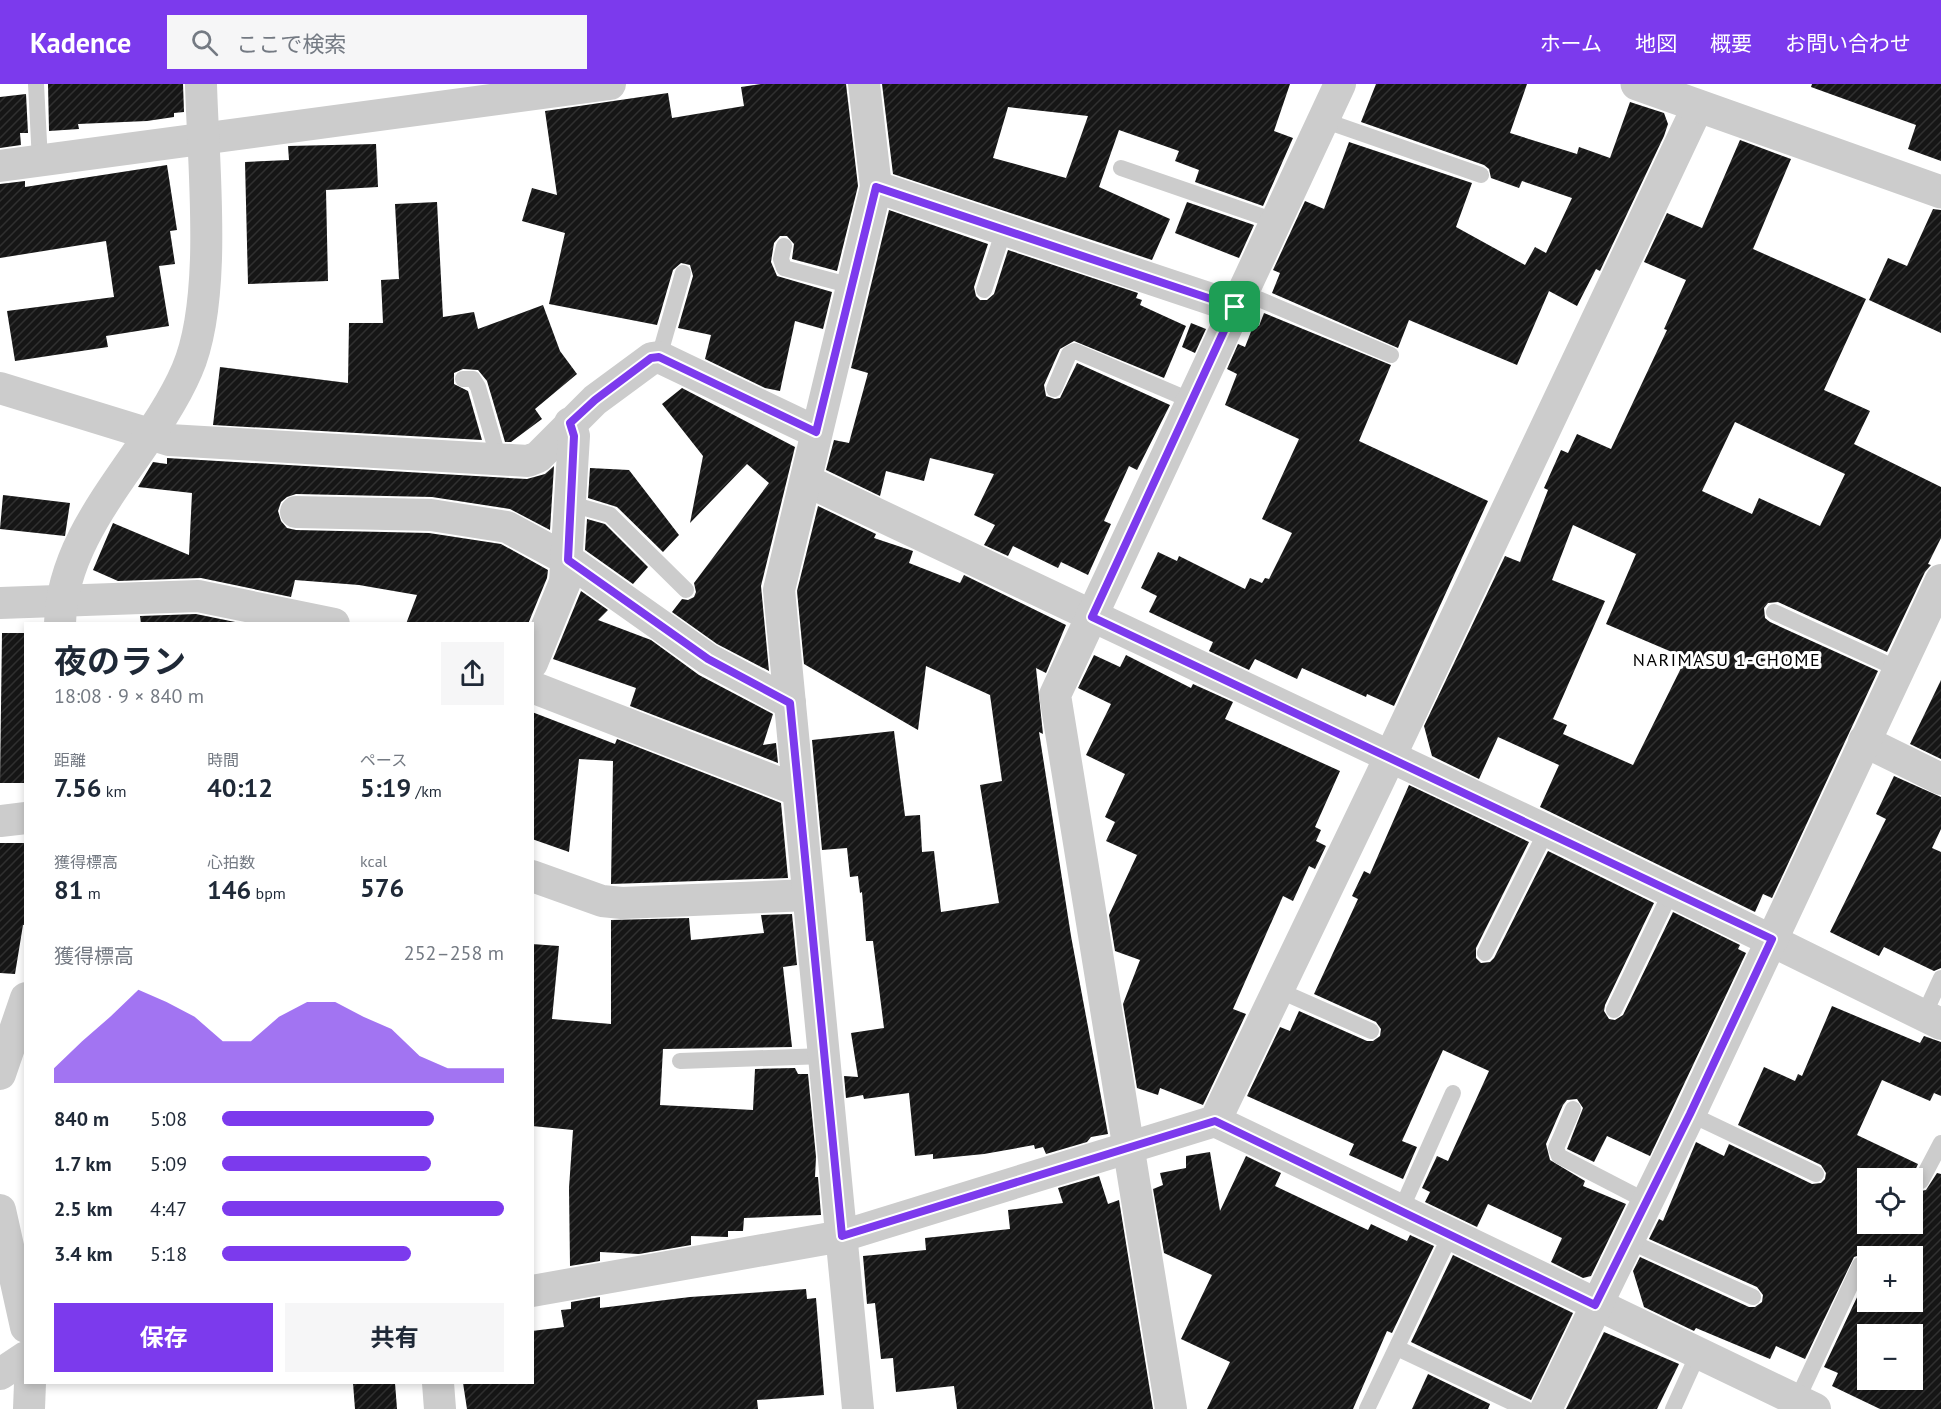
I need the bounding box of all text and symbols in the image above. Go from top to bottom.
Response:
search box [167,15,587,69]
text: Kadence [30,24,131,61]
icon: search [188,26,221,59]
text: ここで検索 [236,30,346,58]
text: ホーム [1540,30,1602,57]
text: 地図 [1635,30,1677,57]
text: 概要 [1710,30,1752,57]
text: お問い合わせ [1785,30,1911,57]
pin [1209,281,1260,332]
icon: arrive [1218,290,1251,323]
text: 夜のラン [54,639,186,682]
button: share [441,642,504,705]
district label: NARIMASU 1-CHOME [1633,648,1821,671]
text: 18:08 · 9 × 840 m [54,683,204,709]
text: 距離 [54,750,86,770]
text: 時間 [207,750,239,770]
text: ペース [360,750,407,770]
text: 7.56 [54,771,102,804]
text: 40:12 [207,771,273,804]
text: 5:19 [360,771,411,804]
text: km [102,781,126,801]
text: /km [411,781,442,801]
text: kcal [360,851,387,871]
text: 獲得標高 [54,852,118,872]
text: 心拍数 [207,852,255,872]
text: 576 [360,871,404,904]
text: 81 [54,873,83,906]
text: 146 [207,873,251,906]
text: m [83,883,101,903]
text: bpm [251,883,286,903]
text: 252–258 m [404,940,504,966]
text: 獲得標高 [54,943,134,969]
text: 840 m [54,1106,109,1132]
text: 5:08 [150,1106,187,1132]
text: 1.7 km [54,1151,112,1177]
text: 5:09 [150,1151,187,1177]
map controls [1857,1168,1923,1390]
button: locate [1857,1168,1923,1234]
text: 2.5 km [54,1196,113,1222]
text: 4:47 [150,1196,187,1222]
text: 3.4 km [54,1241,113,1267]
text: 5:18 [150,1241,187,1267]
button: + [1857,1246,1923,1312]
button: 保存 [54,1303,273,1372]
button: 共有 [285,1303,504,1372]
button: − [1857,1324,1923,1390]

